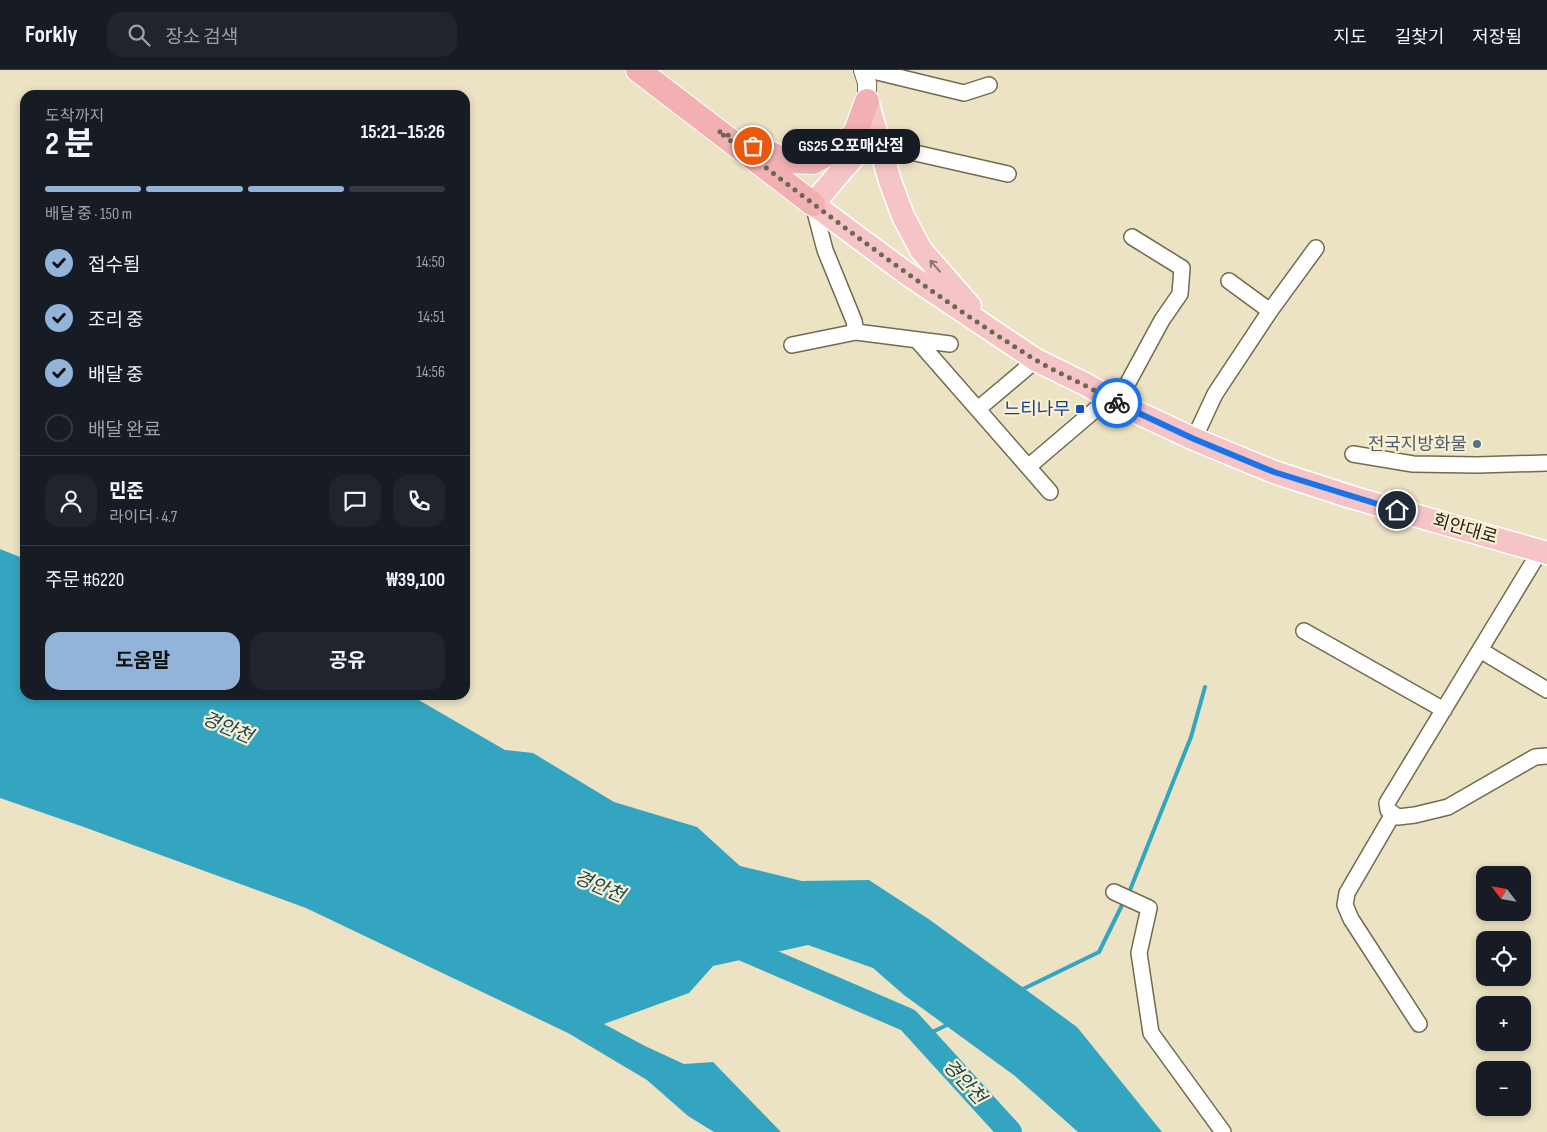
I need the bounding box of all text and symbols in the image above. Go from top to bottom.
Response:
search box [107,12,457,57]
text: Forkly [25,20,77,49]
icon: search [125,21,153,49]
text: 장소 검색 [165,26,238,49]
text: 지도 [1334,27,1367,48]
text: 길찾기 [1395,27,1444,48]
text: 저장됨 [1472,27,1522,48]
text: 도착까지 [45,107,104,126]
text: 15:21–15:26 [361,121,445,144]
text: 2 분 [45,125,93,164]
pin [732,125,774,167]
callout: GS25 오포매산점 [783,128,920,164]
icon: bag [739,132,767,160]
text: GS25 오포매산점 [798,137,904,156]
text: 배달 중 · 150 m [45,205,132,224]
icon: check [45,249,73,277]
text: 14:50 [416,253,445,272]
text: 접수됨 [88,254,140,277]
one-way arrow [930,260,941,273]
icon: check [45,304,73,332]
text: 14:51 [418,308,445,327]
text: 조리 중 [88,309,143,332]
icon: check [45,359,73,387]
text: 14:56 [416,363,445,382]
text: 배달 중 [88,364,143,387]
courier [1092,378,1142,428]
icon: bike [1103,389,1131,417]
place label: 느티나무 [1004,399,1070,420]
marker: 느티나무 [1074,403,1086,415]
text: 배달 완료 [88,419,161,442]
place label: 전국지방화물 [1368,434,1467,455]
marker: 전국지방화물 [1471,438,1483,450]
button: person [45,475,97,527]
button: chat [329,475,381,527]
button: phone [393,475,445,527]
text: 민준 [109,480,144,503]
pin [1376,489,1418,531]
icon: home [1383,496,1411,524]
text: 라이더 · 4.7 [109,508,177,527]
street label: 회안대로 [1430,510,1500,548]
text: 주문 #6220 [45,569,124,592]
text: ₩39,100 [387,569,445,592]
button: 도움말 [45,632,240,690]
button: 공유 [250,632,445,690]
water label: 경안천 [198,707,257,749]
water label: 경안천 [570,866,629,908]
north arrow [1476,866,1531,921]
map controls [1476,866,1531,1116]
button: locate [1476,931,1531,986]
button: + [1476,996,1531,1051]
water label: 경안천 [938,1055,991,1110]
button: − [1476,1061,1531,1116]

